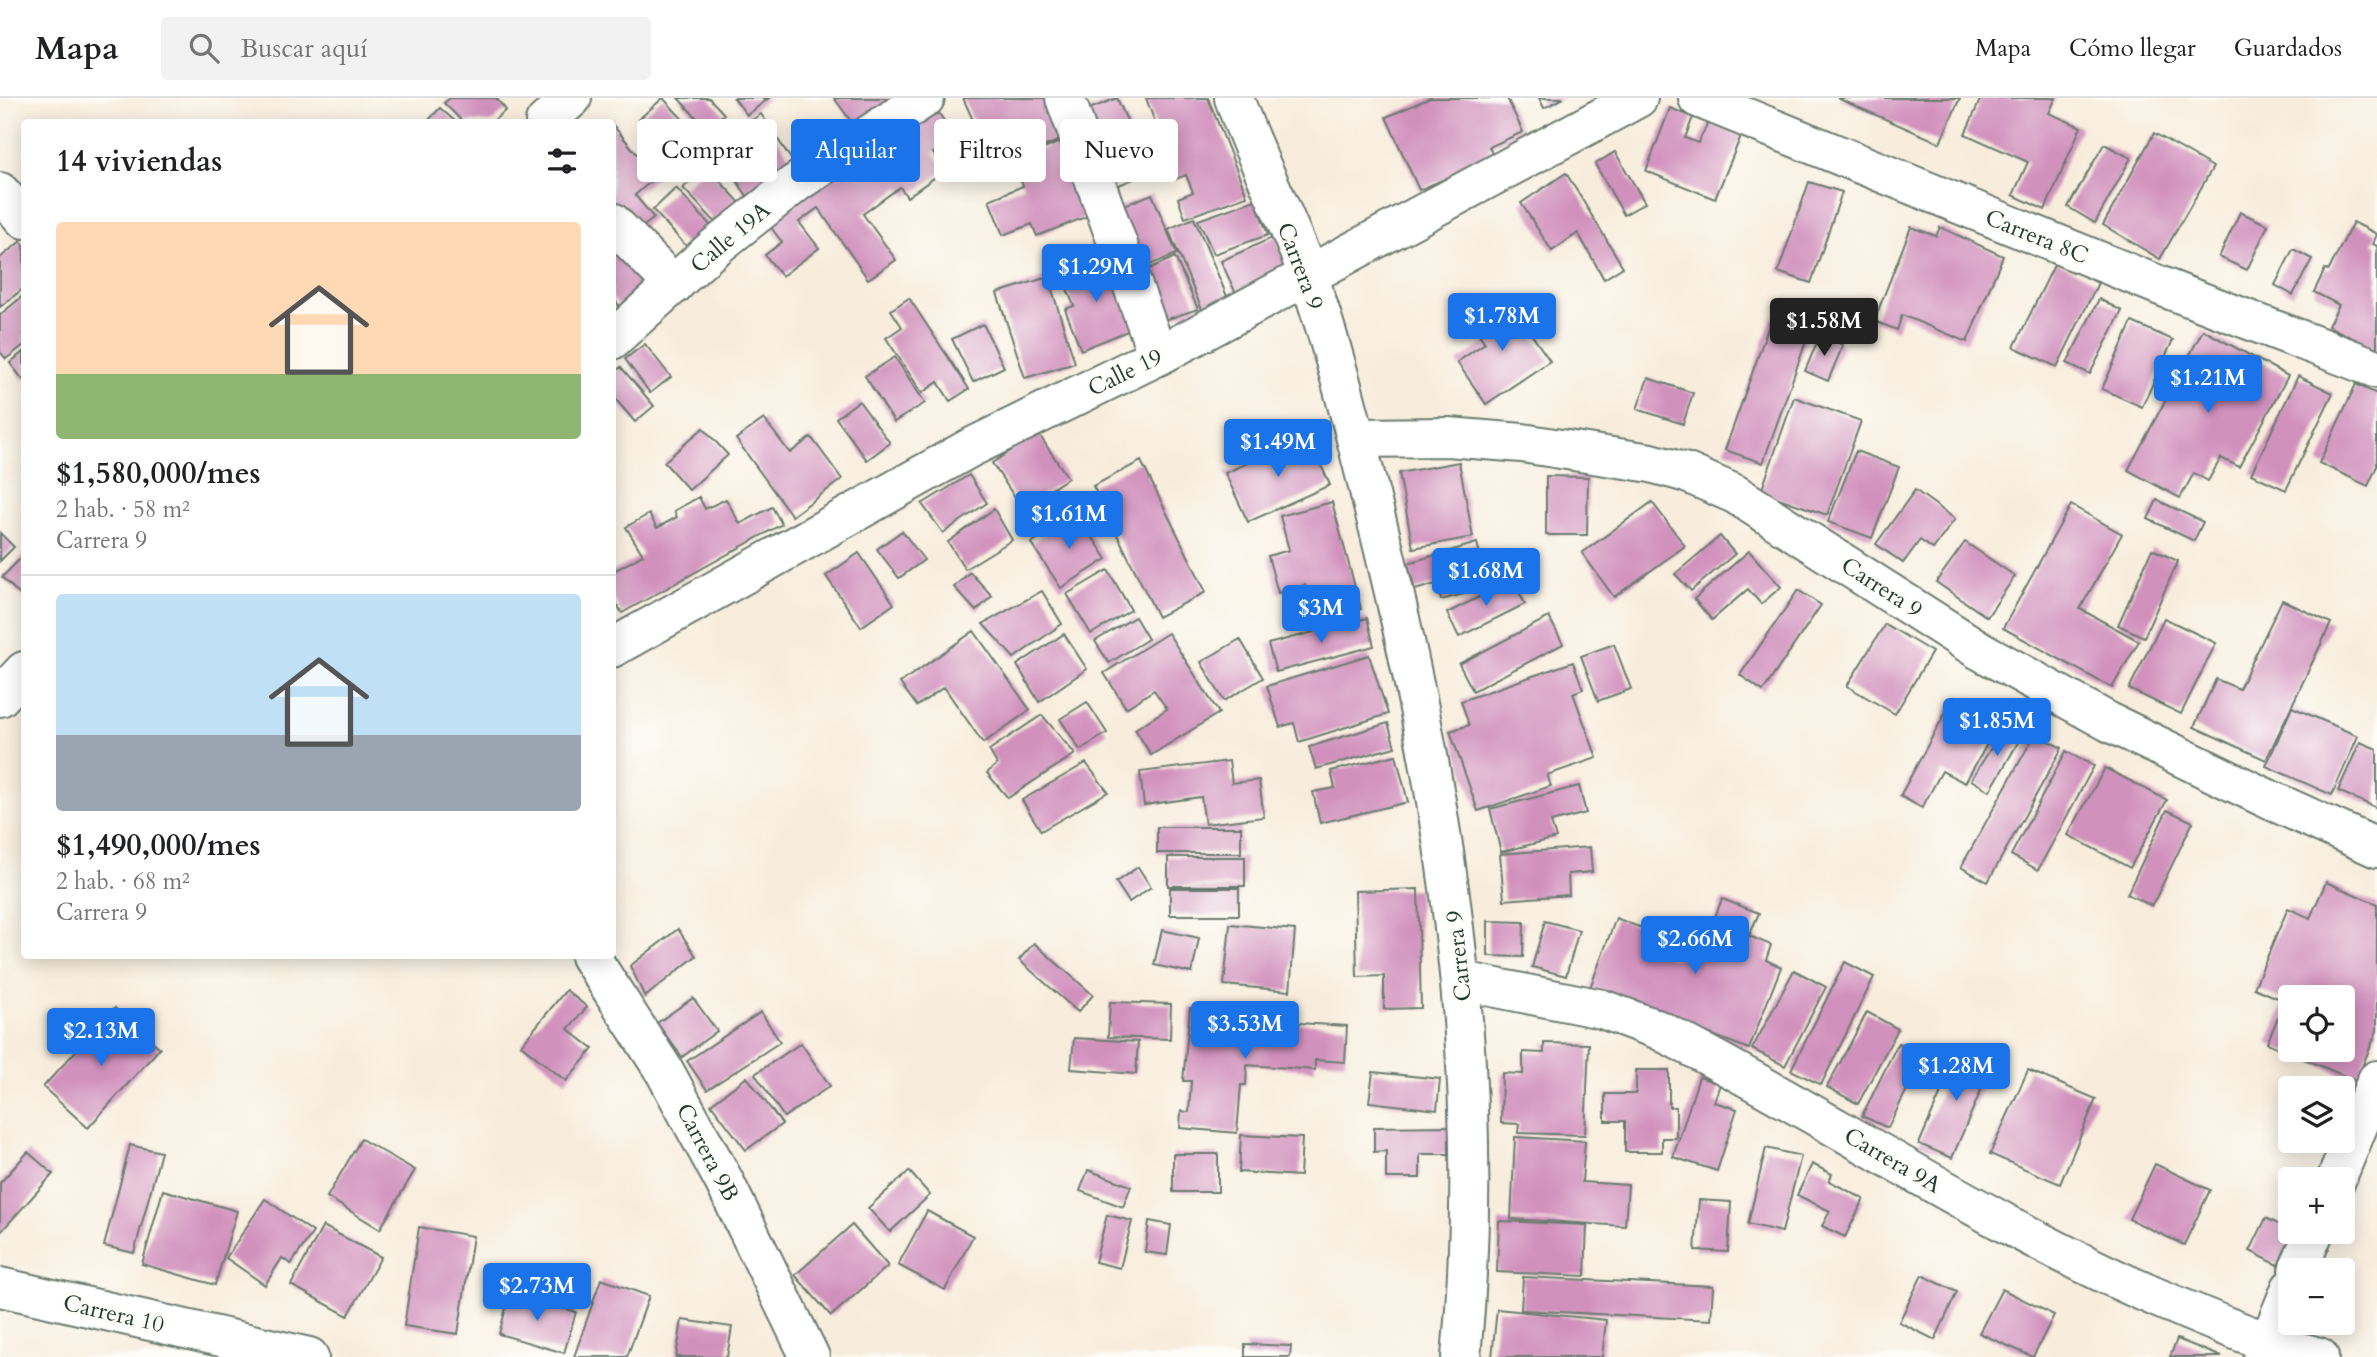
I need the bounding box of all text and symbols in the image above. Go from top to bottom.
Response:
search box [161,17,651,80]
text: Mapa [35,26,119,71]
icon: search [185,29,223,67]
text: Buscar aquí [241,31,368,66]
text: Mapa [1975,32,2031,65]
text: Cómo llegar [2069,32,2196,65]
text: Guardados [2234,32,2342,65]
chip: Comprar [637,119,777,182]
chip: Alquilar [791,119,920,182]
chip: Filtros [934,119,1046,182]
chip: Nuevo [1060,119,1178,182]
text: 14 viviendas [56,141,222,182]
icon: filters [543,142,581,180]
street label: Calle 19A [684,194,777,280]
street label: Carrera 8C [1981,202,2093,271]
street label: Carrera 9 [1270,218,1331,314]
pin: $1.29M [1039,244,1153,304]
text: $1.29M [1058,251,1134,282]
icon: home [256,267,382,393]
pin: $1.78M [1445,294,1559,353]
pin: $1.58M [1767,299,1881,358]
text: $1.78M [1464,300,1540,331]
text: $1.58M [1786,305,1862,336]
street label: Calle 19 [1083,341,1168,404]
pin: $1.21M [2151,356,2265,415]
text: $1.21M [2170,362,2246,393]
pin: $1.49M [1221,420,1335,479]
text: $1.49M [1240,426,1316,457]
text: $1,580,000/mes [56,453,261,494]
pin: $1.61M [1012,491,1126,551]
text: 2 hab. · 58 m² [56,494,190,525]
text: $1.61M [1031,498,1107,529]
text: Carrera 9 [56,525,147,556]
pin: $1.68M [1429,548,1543,608]
street label: Carrera 9 [1835,550,1928,625]
text: $1.68M [1448,555,1524,586]
pin: $3M [1287,586,1355,645]
text: $3M [1298,592,1344,623]
icon: home [256,639,382,765]
pin: $1.85M [1940,698,2054,758]
text: $1.85M [1959,705,2035,736]
text: $1,490,000/mes [56,825,261,866]
text: 2 hab. · 68 m² [56,866,190,897]
text: Carrera 9 [56,897,147,928]
street label: Carrera 9 [1438,909,1479,1003]
pin: $2.66M [1638,916,1752,976]
text: $2.66M [1657,923,1733,954]
map controls [2278,985,2355,1335]
button: locate [2278,985,2355,1062]
pin: $3.53M [1188,1002,1302,1061]
text: $3.53M [1207,1008,1283,1039]
pin: $2.13M [44,1009,158,1068]
text: $2.13M [63,1015,139,1046]
pin: $1.28M [1899,1044,2013,1103]
text: $1.28M [1918,1050,1994,1081]
button: layers [2278,1076,2355,1153]
street label: Carrera 9B [669,1098,746,1207]
street label: Carrera 9A [1838,1120,1948,1201]
button: + [2278,1167,2355,1244]
button: − [2278,1258,2355,1335]
pin: $2.73M [480,1264,594,1323]
text: $2.73M [499,1270,575,1301]
street label: Carrera 10 [60,1287,167,1340]

